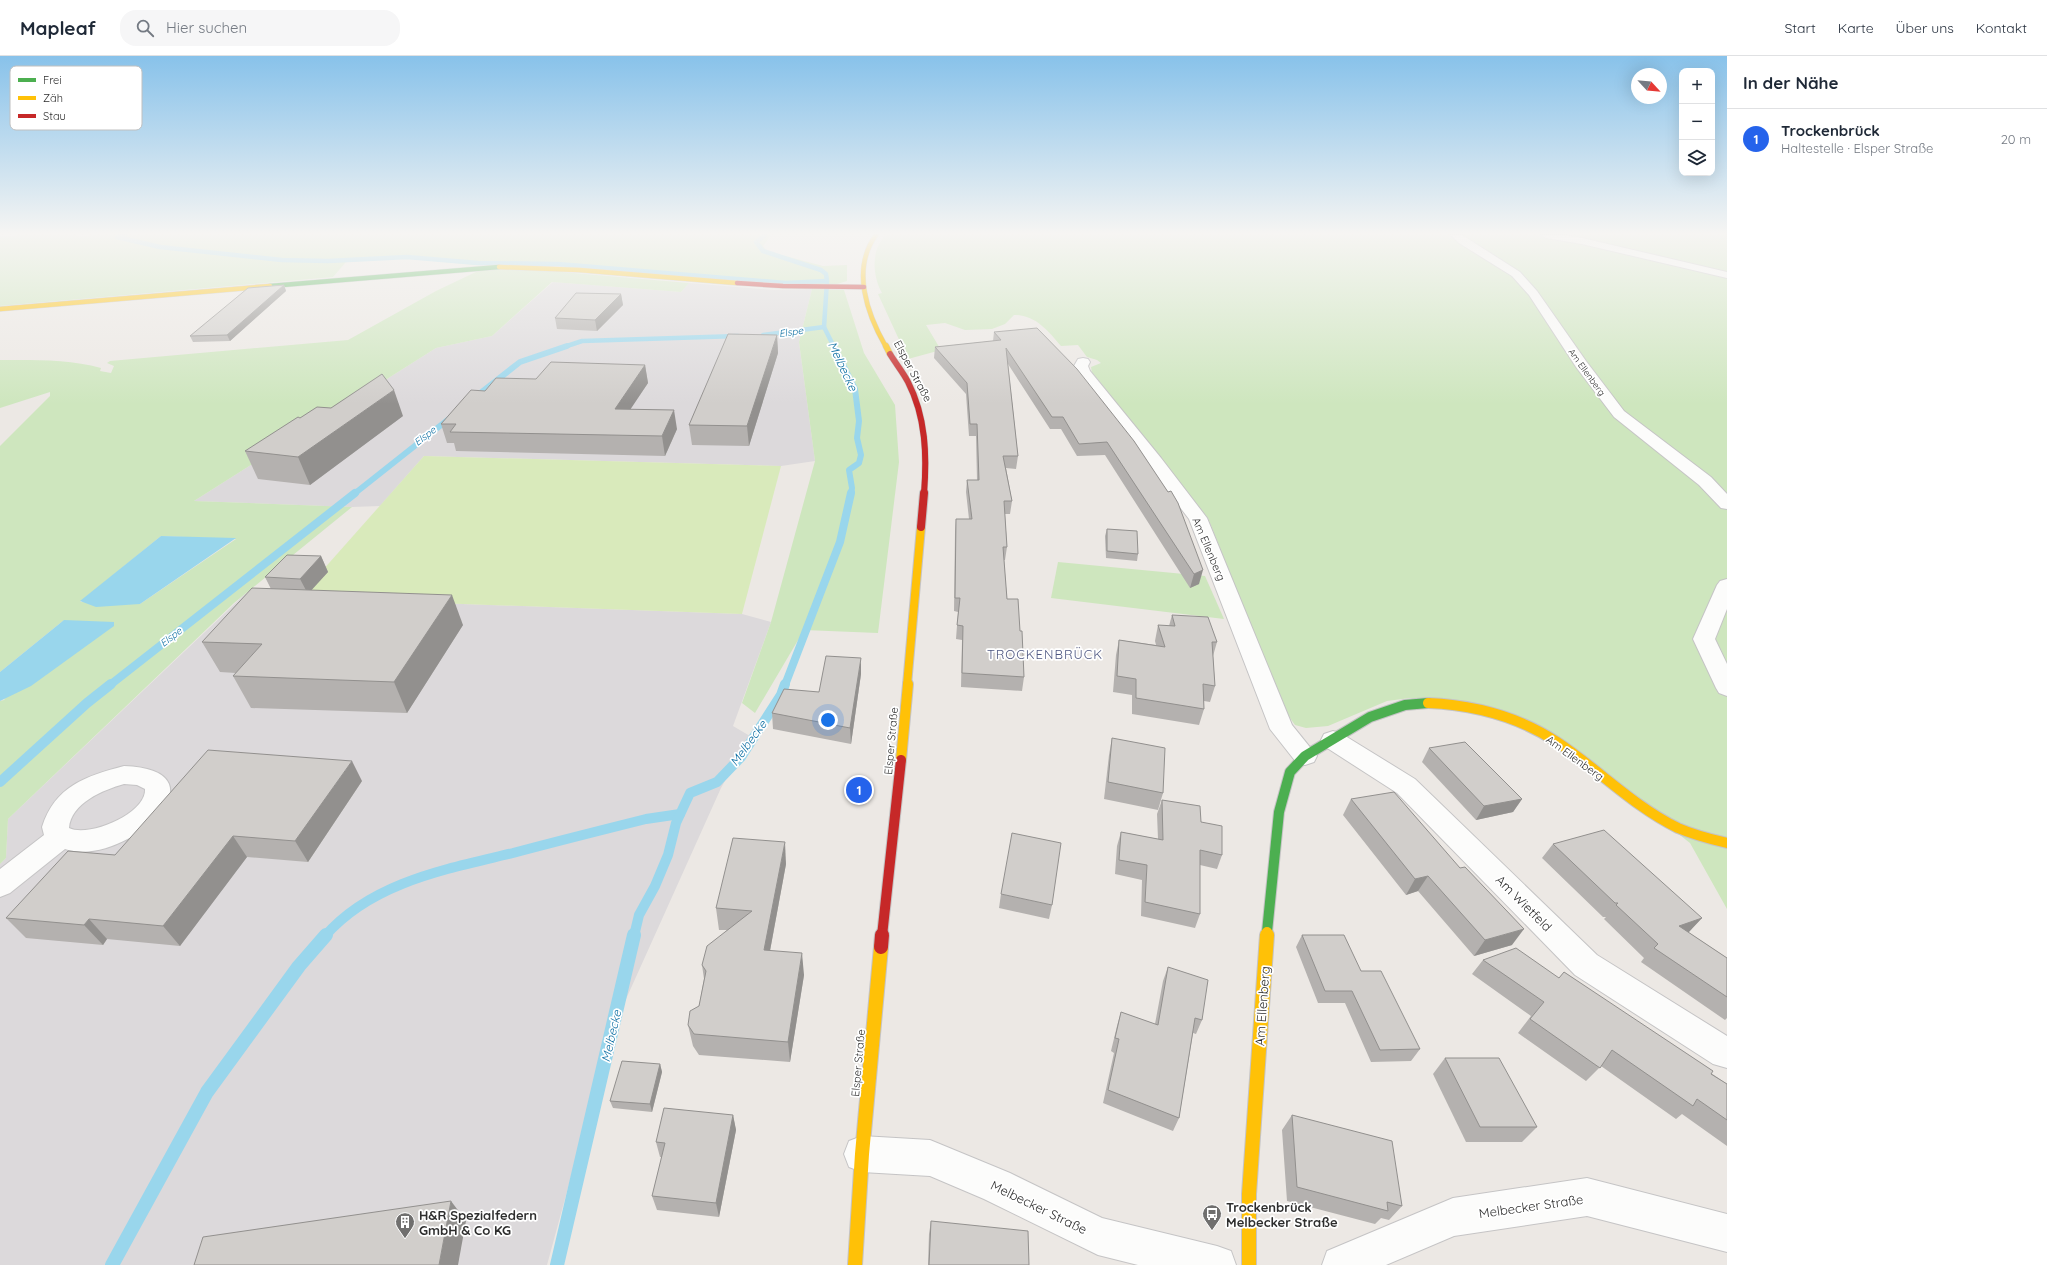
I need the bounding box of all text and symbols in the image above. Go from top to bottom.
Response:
search box [120,10,400,46]
text: Mapleaf [20,16,96,40]
icon: search [134,17,156,39]
text: Hier suchen [166,18,247,37]
text: Start [1784,19,1816,37]
text: Karte [1838,19,1874,37]
text: Über uns [1896,19,1954,37]
text: Kontakt [1976,19,2027,37]
legend [10,66,142,130]
north arrow [1631,68,1667,104]
map controls [1679,68,1715,176]
button: + [1679,68,1715,104]
text: In der Nähe [1743,72,1839,93]
text: Frei [43,73,62,87]
text: Zäh [43,91,63,105]
button: − [1679,104,1715,140]
text: Stau [43,109,66,123]
text: Trockenbrück [1781,121,1880,140]
text: 1 [1753,131,1759,147]
text: 20 m [2001,131,2031,147]
button: layers [1679,140,1715,176]
text: Haltestelle · Elsper Straße [1781,140,1933,156]
water label: Elspe [778,324,804,340]
street label: Elsper Straße [891,338,935,404]
water label: Melbecke [825,339,861,394]
street label: Am Ellenberg [1566,346,1608,398]
water label: Elspe [411,423,439,449]
street label: Am Ellenberg [1189,515,1229,583]
water label: Elspe [157,624,185,650]
district label: TROCKENBRÜCK [987,646,1103,662]
street label: Elsper Straße [881,707,901,775]
your location [818,710,838,730]
water label: Melbecke [726,716,770,769]
street label: Am Ellenberg [1543,732,1607,784]
pin: 1 [846,775,872,805]
street label: Am Wietfeld [1493,872,1555,934]
street label: Am Ellenberg [1251,966,1273,1046]
water label: Melbecke [598,1007,625,1063]
street label: Elsper Straße [848,1029,868,1097]
street label: Melbecker Straße [988,1177,1090,1237]
street label: Melbecker Straße [1478,1191,1584,1221]
place label: Trockenbrück Melbecker Straße [1226,1199,1338,1230]
bus stop icon: Trockenbrück Melbecker Straße [1201,1203,1223,1231]
place label: H&R Spezialfedern GmbH & Co KG [419,1207,537,1238]
building icon: H&R Spezialfedern GmbH & Co KG [394,1211,416,1239]

